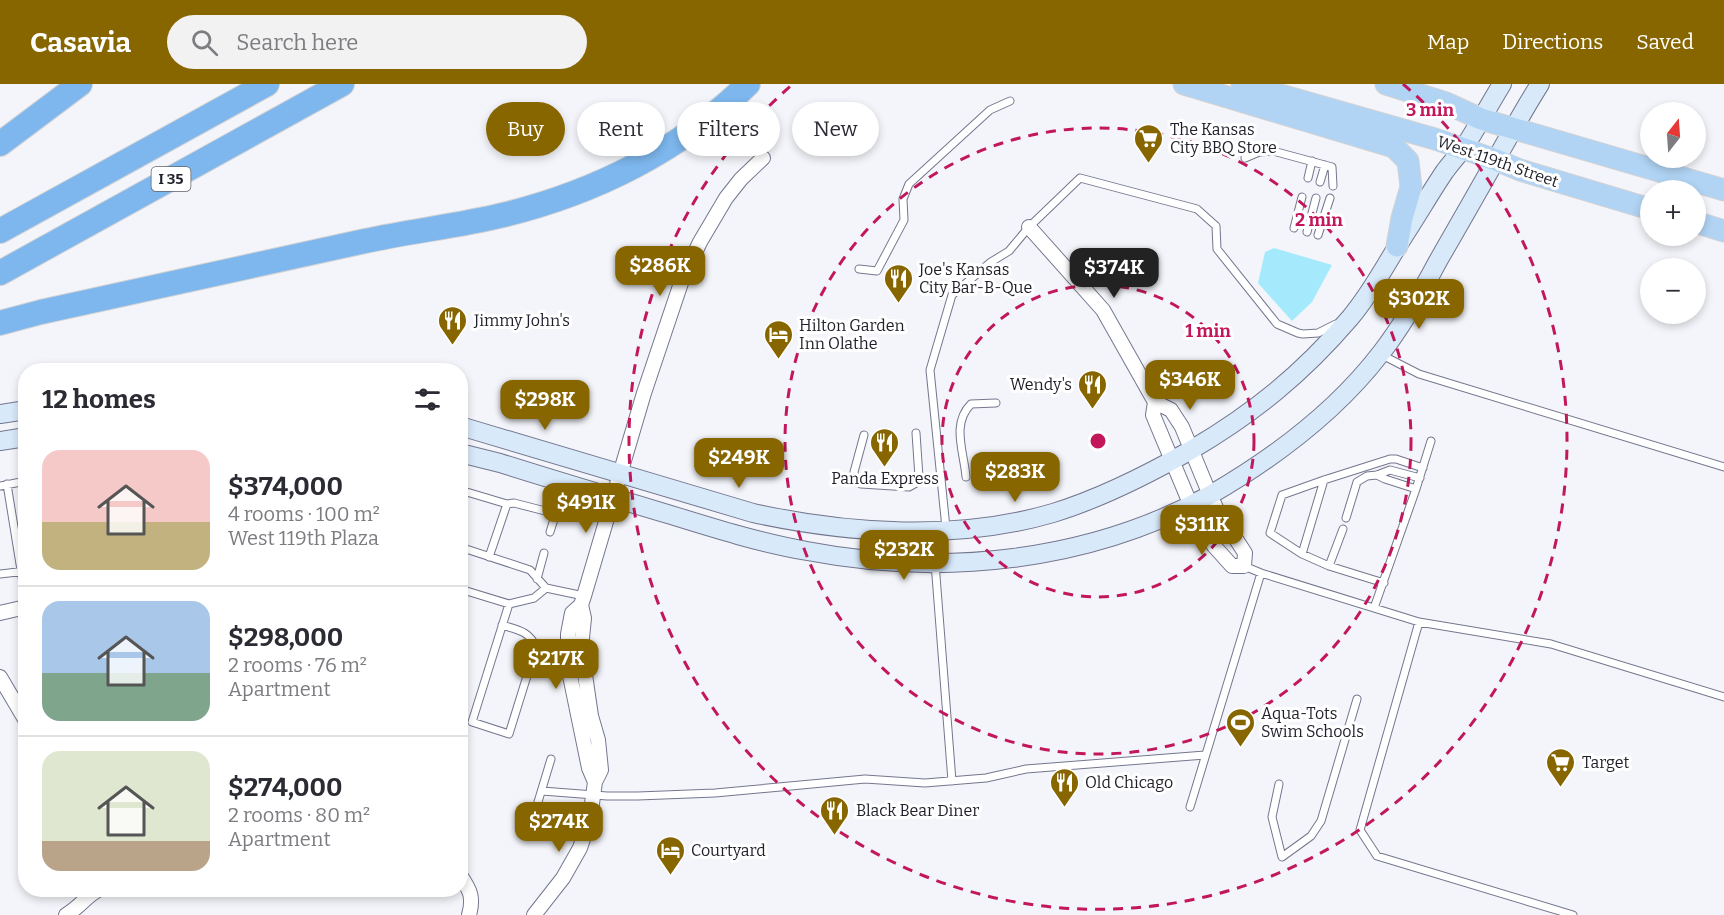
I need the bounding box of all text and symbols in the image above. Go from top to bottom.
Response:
search box [167,15,587,69]
text: Casavia [30,26,131,59]
icon: search [188,26,221,59]
text: Search here [236,29,358,56]
text: Map [1427,29,1469,55]
text: Directions [1502,29,1603,55]
text: Saved [1636,29,1694,55]
text: 3 min [1406,99,1454,121]
chip: Buy [486,102,565,156]
chip: Rent [577,102,665,156]
chip: Filters [677,102,780,156]
chip: New [792,102,879,156]
north arrow [1640,102,1706,168]
map controls [1640,102,1706,324]
place label: The Kansas City BBQ Store [1170,120,1277,157]
supermarket icon: The Kansas City BBQ Store [1133,122,1165,164]
street label: West 119th Street [1435,132,1561,191]
road number: I 35 [152,167,190,191]
button: + [1640,180,1706,246]
text: 2 min [1295,209,1343,231]
pin: $286K [618,246,702,297]
pin: $374K [1072,248,1156,299]
text: $286K [629,253,691,277]
text: $374K [1084,255,1144,279]
button: − [1640,258,1706,324]
place label: Joe's Kansas City Bar-B-Que [918,260,1032,297]
restaurant icon: Joe's Kansas City Bar-B-Que [882,262,914,304]
pin: $302K [1377,279,1461,330]
text: $302K [1388,286,1450,310]
restaurant icon: Jimmy John's [437,304,469,346]
place label: Jimmy John's [473,311,570,330]
place label: Hilton Garden Inn Olathe [799,316,905,353]
hotel icon: Hilton Garden Inn Olathe [762,318,794,360]
text: 1 min [1185,320,1231,342]
pin: $346K [1148,360,1232,411]
text: $346K [1159,367,1221,391]
restaurant icon: Wendy's [1077,368,1109,410]
place label: Wendy's [1010,375,1072,394]
pin: $298K [503,380,587,431]
icon: filters [411,383,444,416]
text: 12 homes [42,384,156,415]
text: $298K [514,387,576,411]
restaurant icon: Panda Express [869,426,901,468]
centre of rings [1088,431,1108,451]
pin: $249K [697,438,781,489]
text: $249K [708,445,770,469]
pin: $283K [973,452,1057,503]
text: $283K [985,459,1045,483]
place label: Panda Express [831,469,939,488]
text: $374,000 [228,471,343,502]
icon: home [90,474,162,546]
pin: $491K [544,483,628,534]
text: $491K [556,490,616,514]
text: 4 rooms · 100 m² [228,502,380,526]
pin: $311K [1160,505,1244,556]
text: $311K [1174,512,1230,536]
text: West 119th Plaza [228,526,379,550]
pin: $232K [862,530,946,581]
text: $232K [874,537,934,561]
text: $298,000 [228,622,343,653]
icon: home [90,625,162,697]
pin: $217K [514,639,598,690]
text: $217K [528,646,584,670]
text: 2 rooms · 76 m² [228,653,367,677]
text: Apartment [228,677,331,701]
place label: Aqua-Tots Swim Schools [1261,704,1364,741]
sports icon: Aqua-Tots Swim Schools [1224,706,1256,748]
supermarket icon: Target [1545,746,1577,788]
place label: Target [1582,753,1629,772]
restaurant icon: Old Chicago [1048,766,1080,808]
text: $274,000 [228,772,343,803]
place label: Old Chicago [1085,773,1173,792]
icon: home [90,775,162,847]
restaurant icon: Black Bear Diner [819,794,851,836]
place label: Black Bear Diner [856,801,979,820]
pin: $274K [517,802,601,853]
text: 2 rooms · 80 m² [228,803,370,827]
text: $274K [529,809,589,833]
text: Apartment [228,827,331,851]
hotel icon: Courtyard [654,834,686,876]
place label: Courtyard [691,841,766,860]

